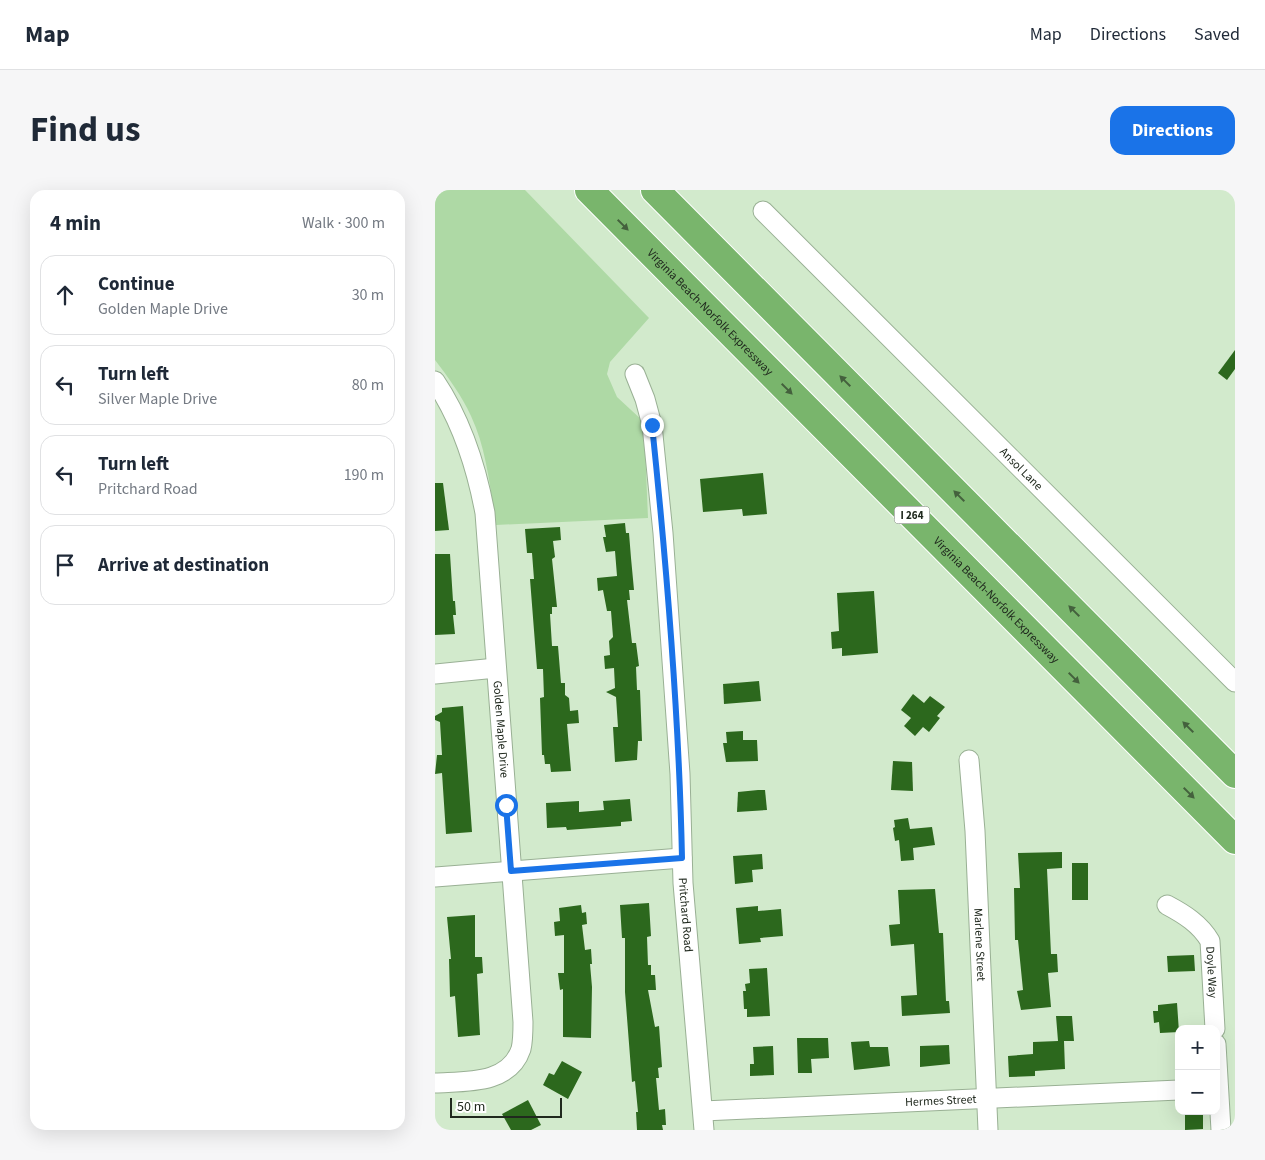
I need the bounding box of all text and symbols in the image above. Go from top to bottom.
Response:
text: Map [25,17,70,52]
text: Map [1030,22,1062,47]
text: Directions [1090,22,1166,47]
text: Saved [1194,22,1240,47]
text: Find us [30,105,140,155]
button: Directions [1110,106,1235,155]
text: 4 min [50,208,101,238]
text: Walk · 300 m [302,212,385,234]
one-way arrow [617,218,629,230]
street label: Virginia Beach-Norfolk Expressway [643,245,777,380]
text: Continue [98,271,175,298]
icon: ahead [51,281,79,309]
text: 30 m [352,284,384,306]
text: Golden Maple Drive [98,298,228,320]
text: Turn left [98,361,169,388]
icon: left [51,371,79,399]
text: 80 m [352,374,384,396]
one-way arrow [839,375,851,387]
one-way arrow [781,383,793,395]
text: Silver Maple Drive [98,388,217,410]
route end [641,414,664,437]
street label: Ansol Lane [996,444,1047,494]
text: Turn left [98,451,169,478]
icon: left [51,461,79,489]
text: 190 m [344,464,384,486]
text: Pritchard Road [98,478,198,500]
one-way arrow [953,490,965,502]
road number: I 264 [895,506,929,524]
street label: Virginia Beach-Norfolk Expressway [929,533,1064,668]
icon: arrive [51,551,79,579]
text: Arrive at destination [98,552,269,579]
one-way arrow [1068,606,1080,618]
one-way arrow [1068,672,1080,684]
street label: Golden Maple Drive [489,680,513,779]
one-way arrow [1183,721,1195,733]
one-way arrow [1183,787,1195,799]
route start [495,794,518,817]
street label: Pritchard Road [674,877,697,953]
street label: Marlene Street [970,908,990,981]
street label: Doyle Way [1202,946,1222,999]
map controls [1175,1025,1220,1115]
button: + [1175,1025,1220,1070]
button: − [1175,1070,1220,1115]
street label: Hermes Street [905,1090,977,1111]
scale bar [450,1095,563,1118]
text: 50 m [457,1097,485,1117]

